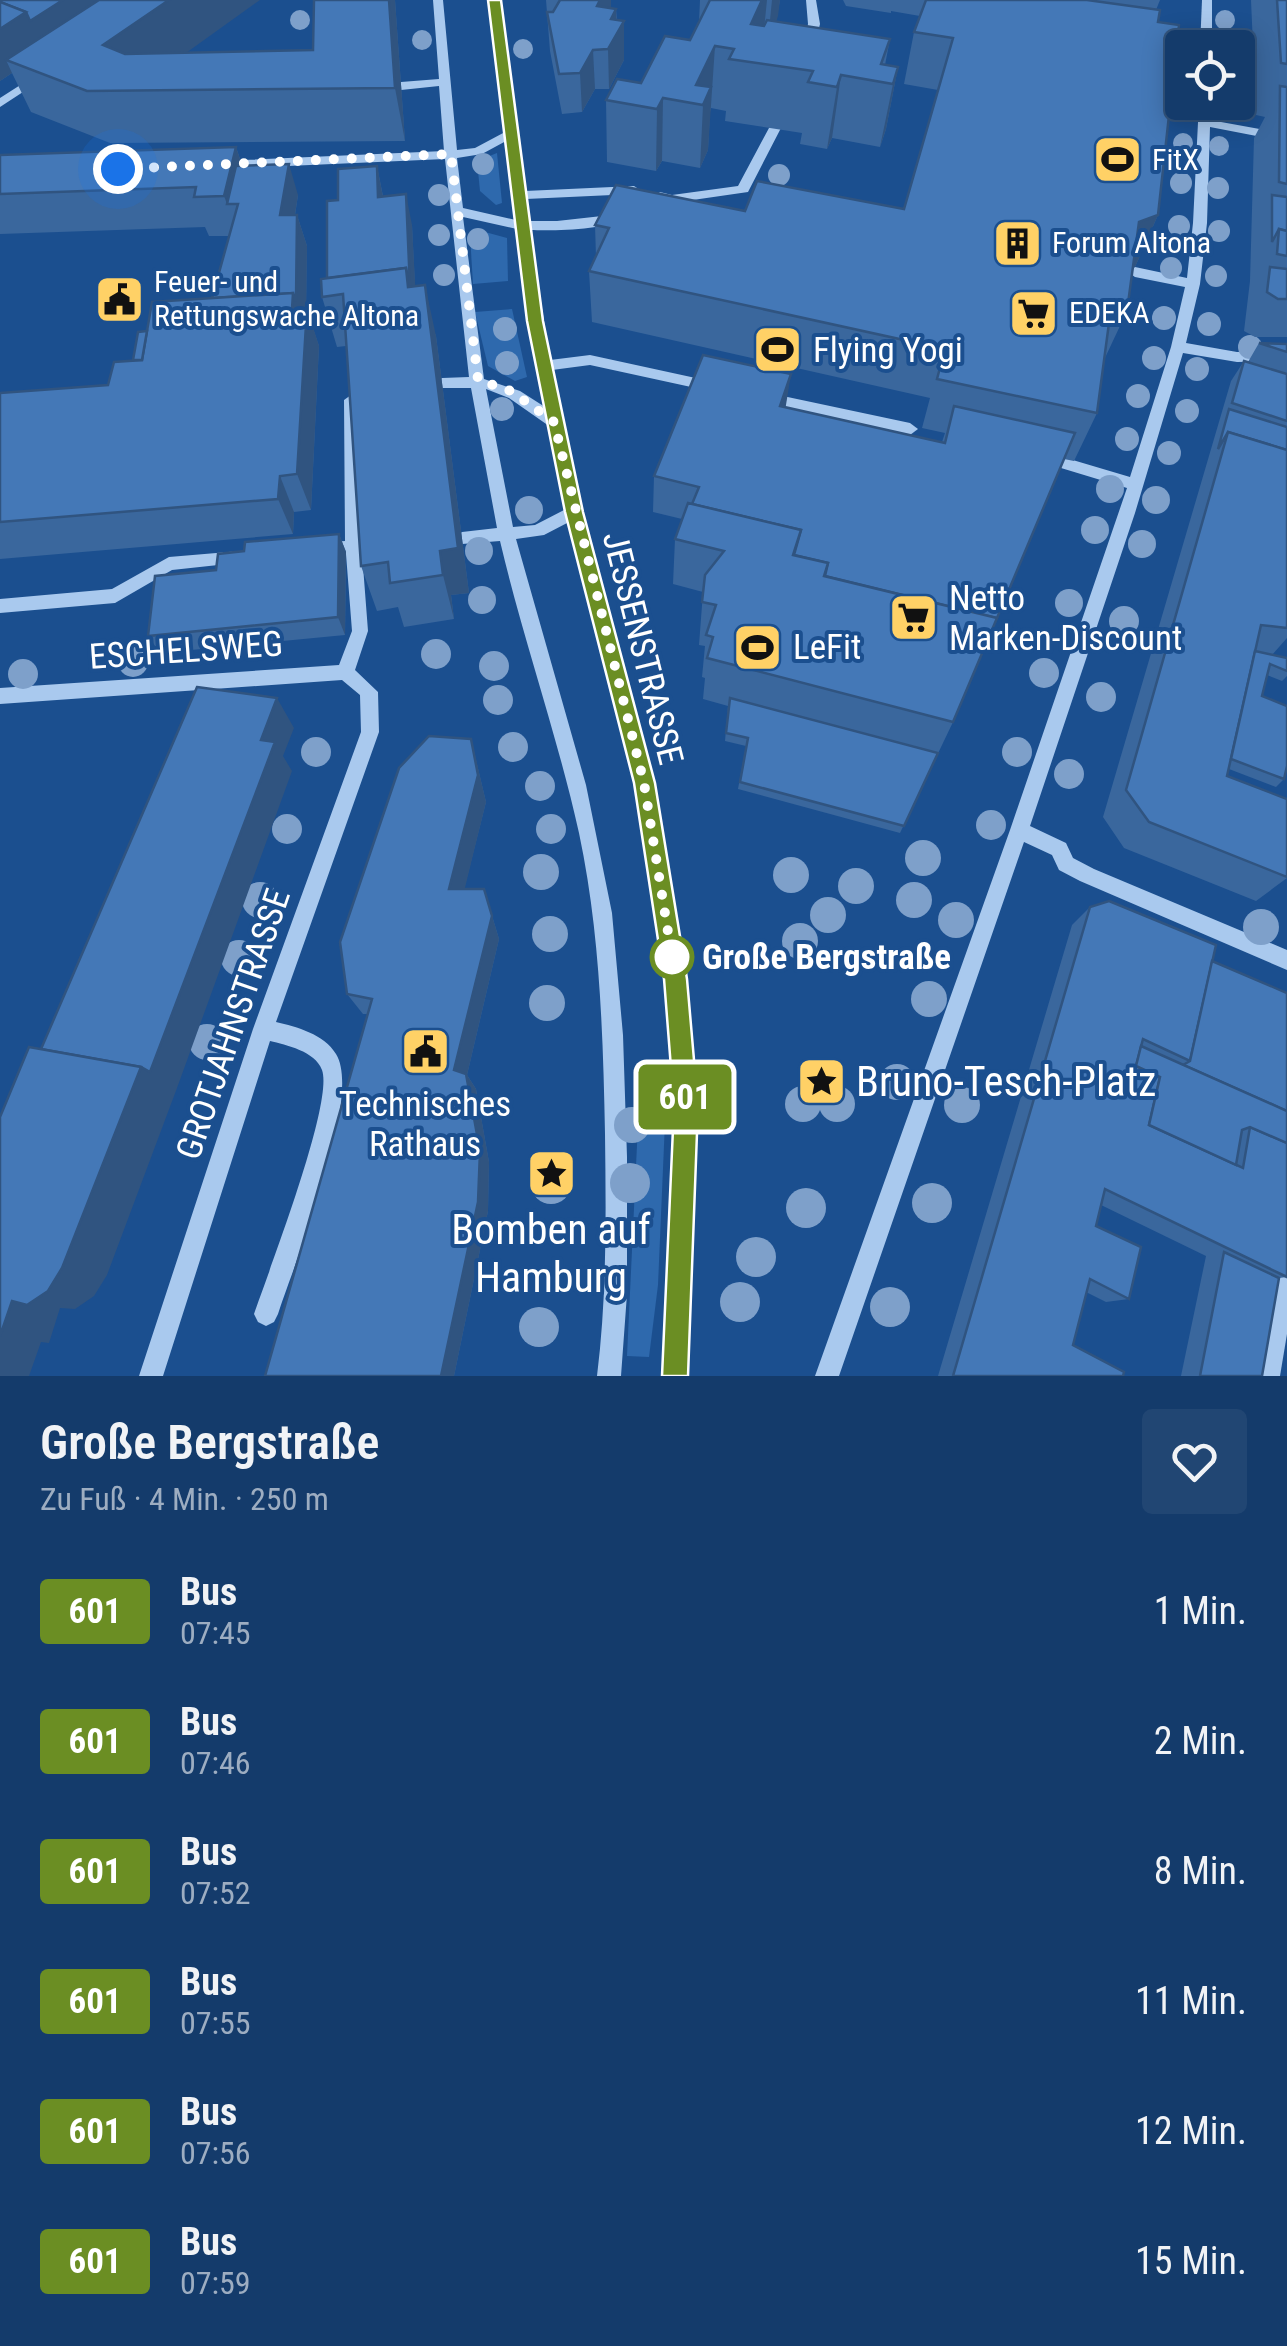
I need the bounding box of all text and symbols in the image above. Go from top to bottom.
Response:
map controls [1165,30,1255,120]
button: locate [1165,30,1255,120]
sports icon: FitX [1091,134,1143,186]
place label: FitX [1152,142,1199,177]
your location [93,144,143,194]
building icon: Forum Altona [991,217,1043,269]
place label: Forum Altona [1052,225,1211,260]
place label: Feuer- und Rettungswache Altona [154,264,419,333]
public building icon: Feuer- und Rettungswache Altona [93,273,145,325]
supermarket icon: EDEKA [1008,287,1060,339]
place label: EDEKA [1069,295,1150,330]
sports icon: Flying Yogi [752,324,804,376]
place label: Flying Yogi [813,330,963,371]
street label: JESSENSTRASSE [594,527,691,769]
place label: Netto Marken-Discount [949,578,1182,659]
supermarket icon: Netto Marken-Discount [888,592,940,644]
sports icon: LeFit [732,621,784,673]
street label: ESCHELSWEG [88,623,284,678]
place label: LeFit [793,627,861,668]
street label: GROTJAHNSTRASSE [168,884,299,1165]
marker: Große Bergstraße [651,936,693,978]
place label: Große Bergstraße [702,937,951,978]
public building icon: Technisches Rathaus [399,1026,451,1078]
place icon: Bruno-Tesch-Platz [795,1055,847,1107]
place label: Bruno-Tesch-Platz [856,1057,1157,1106]
line badge: 601 [628,1064,742,1130]
text: 601 [658,1077,712,1118]
place label: Technisches Rathaus [339,1084,511,1165]
place icon: Bomben auf Hamburg [525,1147,577,1199]
place label: Bomben auf Hamburg [451,1205,651,1302]
button: heart [1142,1409,1247,1514]
text: Große Bergstraße [40,1414,379,1471]
text: Zu Fuß · 4 Min. · 250 m [40,1480,329,1518]
text: Bus [180,1570,237,1614]
text: 1 Min. [1154,1589,1247,1633]
text: 601 [68,1591,122,1632]
text: 07:45 [180,1614,251,1652]
text: Bus [180,1700,237,1744]
text: 2 Min. [1154,1719,1247,1763]
text: 601 [68,1721,122,1762]
text: 07:46 [180,1744,251,1782]
text: Bus [180,1830,237,1874]
text: 8 Min. [1154,1849,1247,1893]
text: 601 [68,1851,122,1892]
text: 07:52 [180,1874,251,1912]
text: Bus [180,1960,237,2004]
text: 11 Min. [1135,1979,1247,2023]
text: 601 [68,1981,122,2022]
text: 07:55 [180,2004,251,2042]
text: Bus [180,2090,237,2134]
text: 12 Min. [1135,2109,1247,2153]
text: 601 [68,2111,122,2152]
text: 07:56 [180,2134,251,2172]
text: Bus [180,2220,237,2264]
text: 15 Min. [1135,2239,1247,2283]
text: 601 [68,2241,122,2282]
text: 07:59 [180,2264,251,2302]

